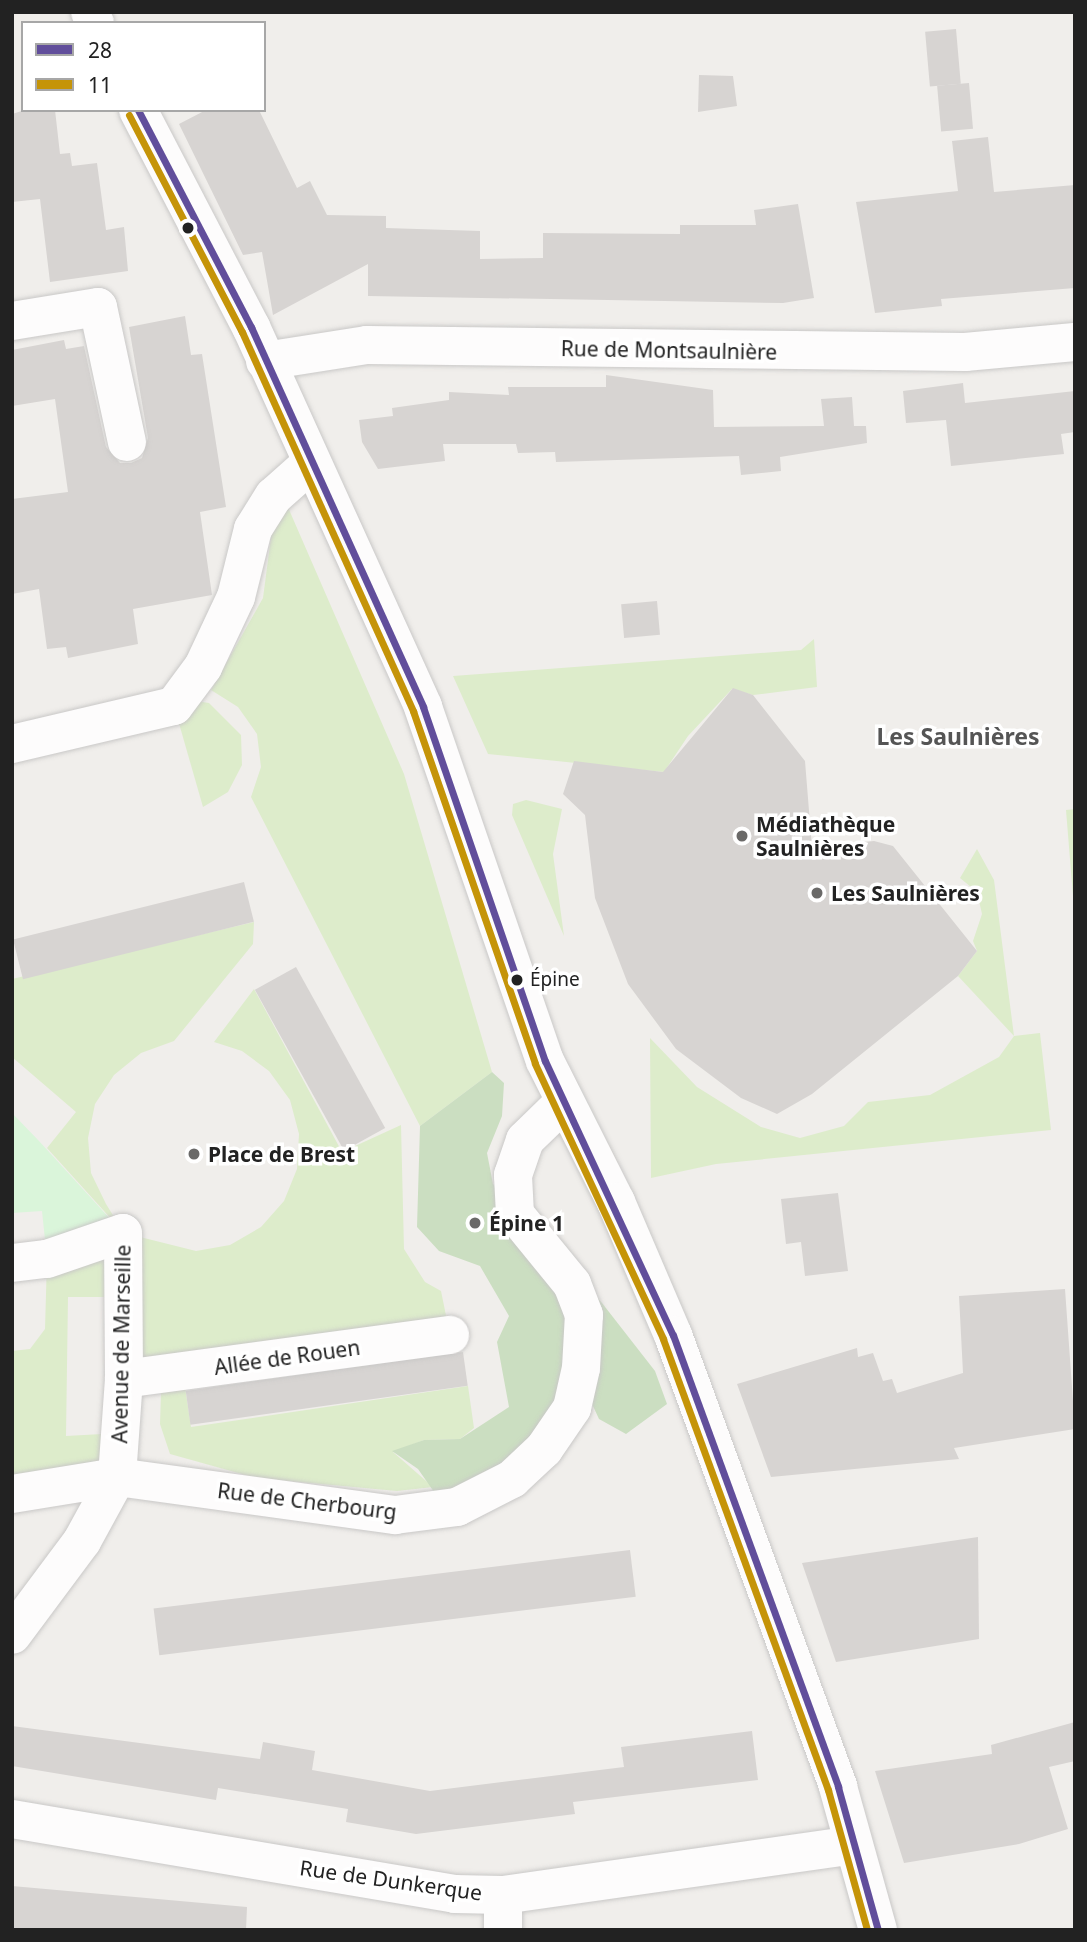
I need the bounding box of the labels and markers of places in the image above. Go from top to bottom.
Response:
unlabelled marker [181,221,195,235]
place label: Médiathèque Saulnières [756,811,895,861]
marker: Médiathèque Saulnières [734,828,750,844]
place label: Les Saulnières [831,880,980,906]
marker: Les Saulnières [809,885,825,901]
place label: Épine [530,969,580,991]
marker: Épine [510,973,524,987]
place label: Place de Brest [208,1141,355,1167]
marker: Place de Brest [186,1146,202,1162]
place label: Épine 1 [489,1210,564,1236]
marker: Épine 1 [467,1215,483,1231]

